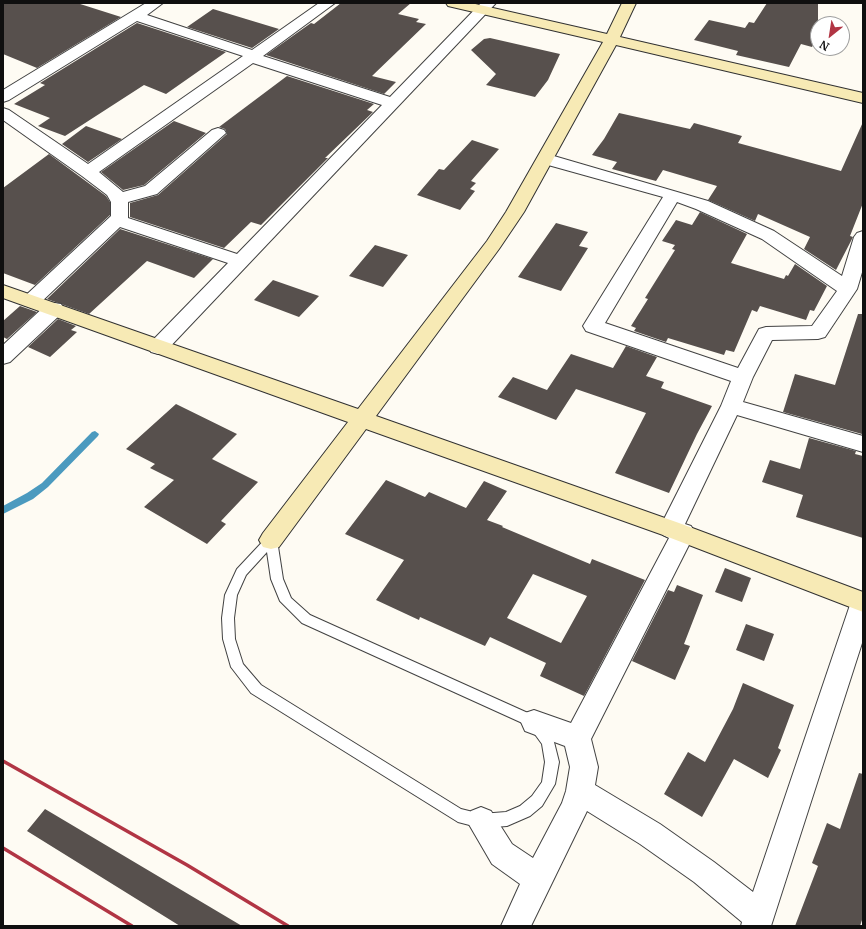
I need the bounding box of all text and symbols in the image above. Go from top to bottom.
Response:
north arrow [810,16,850,56]
text: N [817,37,832,54]

